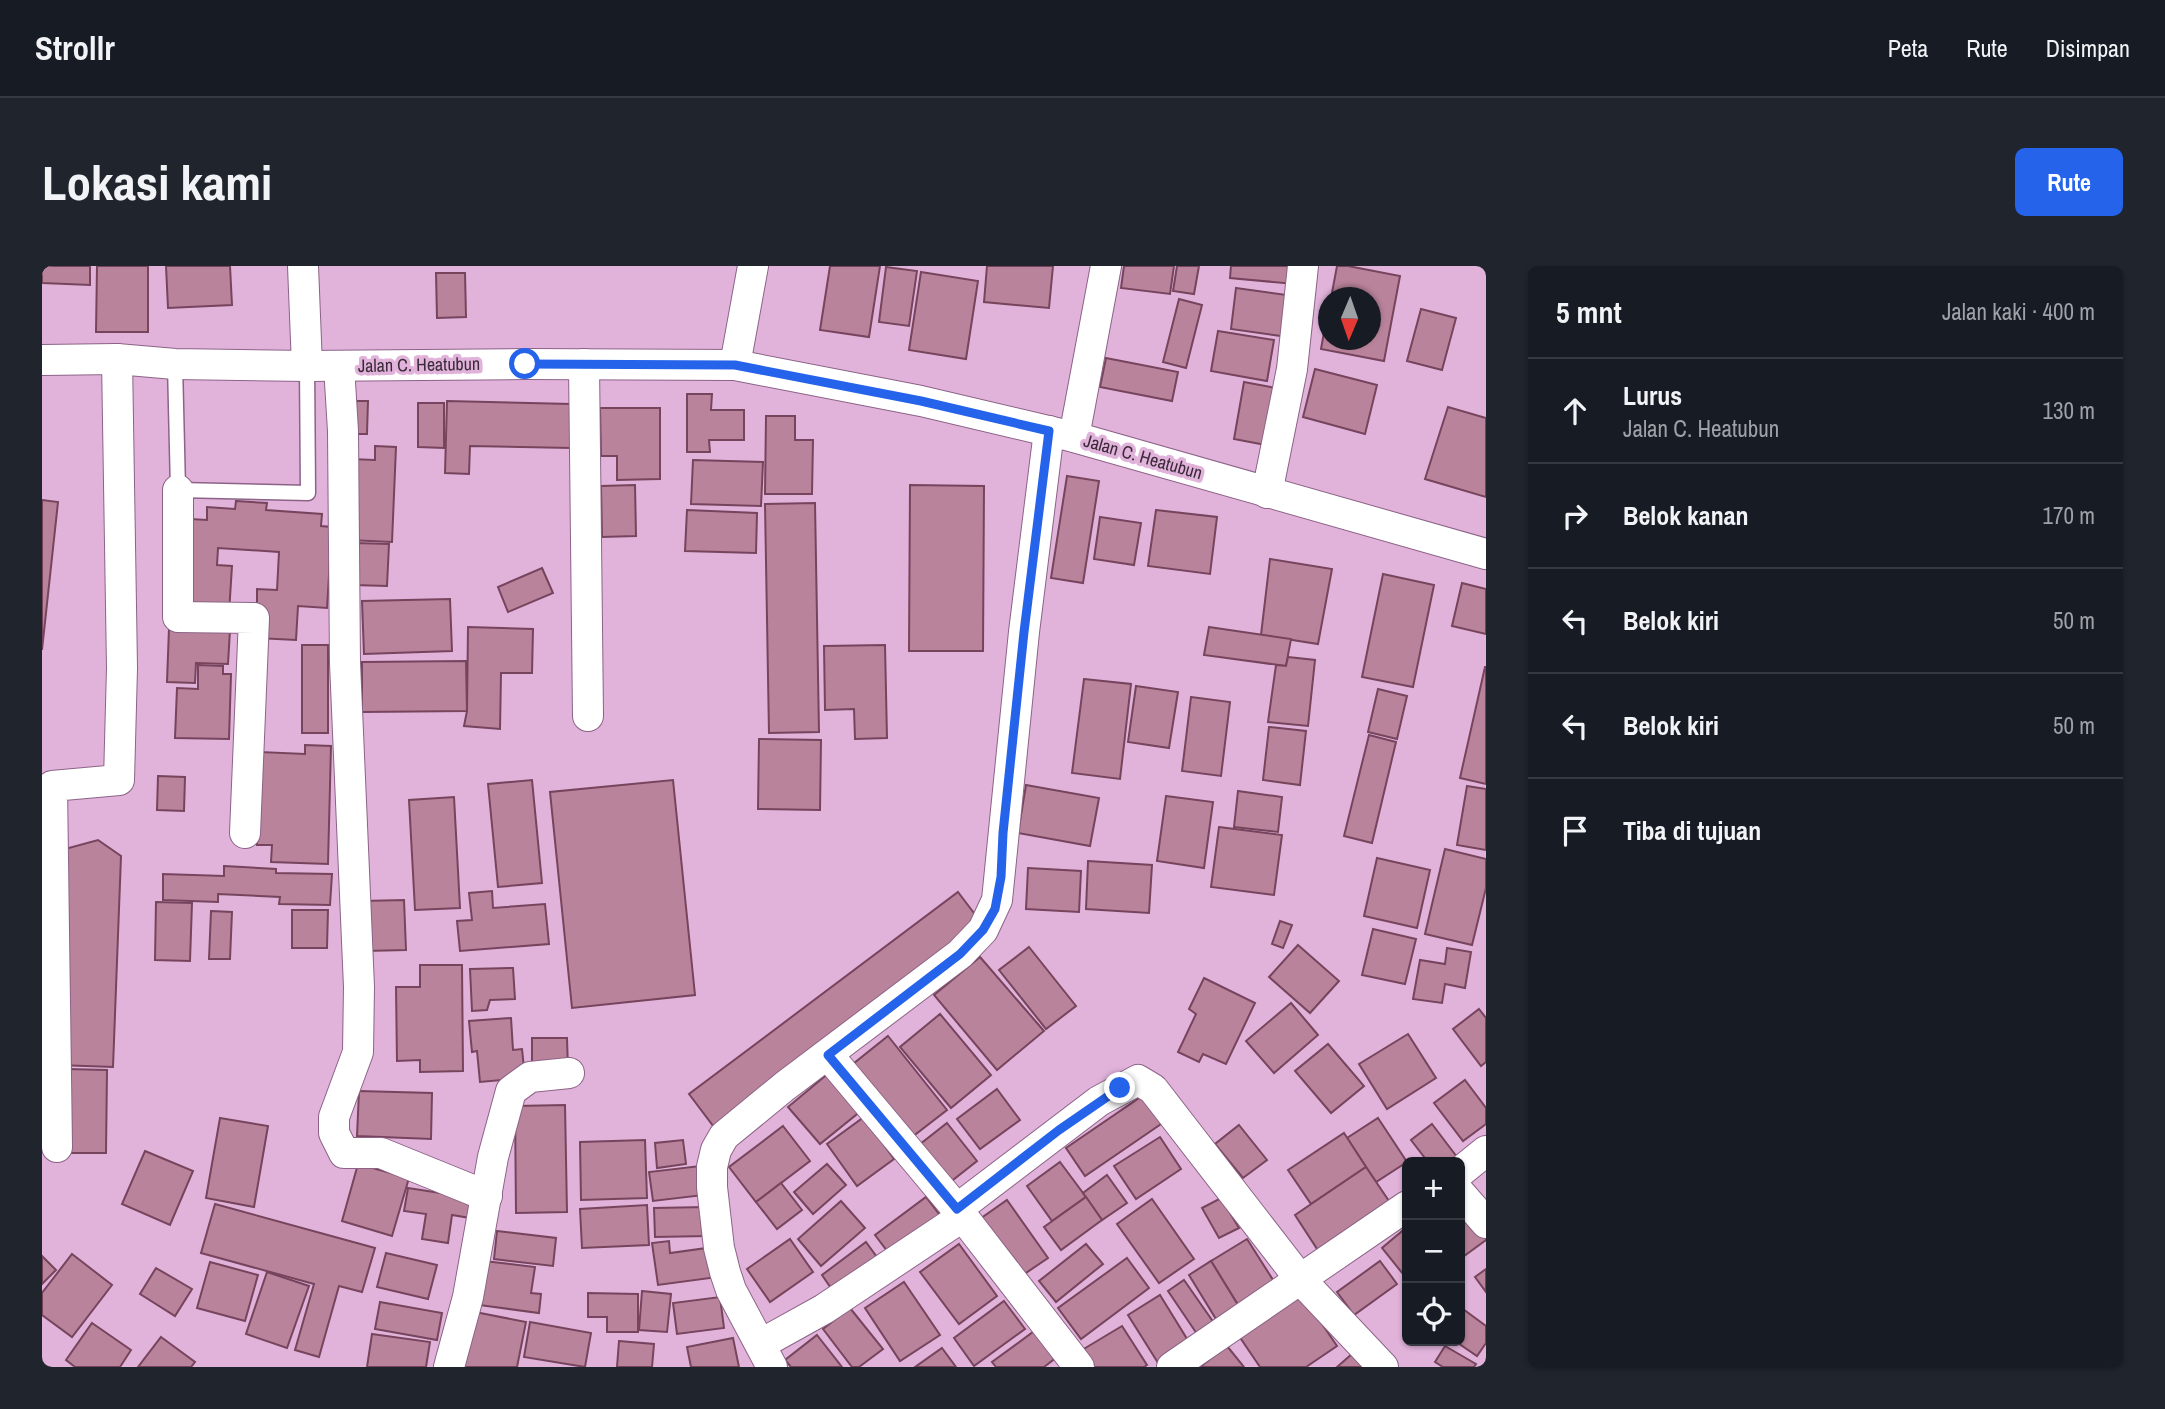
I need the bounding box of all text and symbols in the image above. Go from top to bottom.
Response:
text: Strollr [35,26,115,70]
text: Peta [1888,32,1928,64]
text: Rute [1966,32,2008,64]
text: Disimpan [2046,32,2130,64]
button: Rute [2015,148,2123,216]
text: Lokasi kami [42,149,272,215]
north arrow [1318,287,1381,350]
text: 5 mnt [1556,292,1622,332]
text: Jalan kaki · 400 m [1942,296,2095,327]
route start [509,348,540,379]
street label: Jalan C. Heatubun [358,351,480,378]
text: Lurus [1623,378,1682,413]
icon: ahead [1556,392,1594,430]
text: 130 m [2043,395,2095,426]
text: Jalan C. Heatubun [1623,413,1779,444]
street label: Jalan C. Heatubun [1081,428,1205,485]
icon: right [1556,497,1594,535]
text: Belok kanan [1623,498,1749,533]
text: 170 m [2043,500,2095,531]
icon: left [1556,602,1594,640]
text: Belok kiri [1623,603,1719,638]
text: 50 m [2053,605,2095,636]
icon: left [1556,707,1594,745]
text: Belok kiri [1623,708,1719,743]
text: 50 m [2053,710,2095,741]
icon: arrive [1556,812,1594,850]
text: Tiba di tujuan [1623,813,1761,848]
route end [1104,1072,1135,1103]
map controls [1402,1157,1465,1346]
button: + [1402,1157,1465,1220]
button: − [1402,1220,1465,1283]
button: locate [1402,1283,1465,1346]

